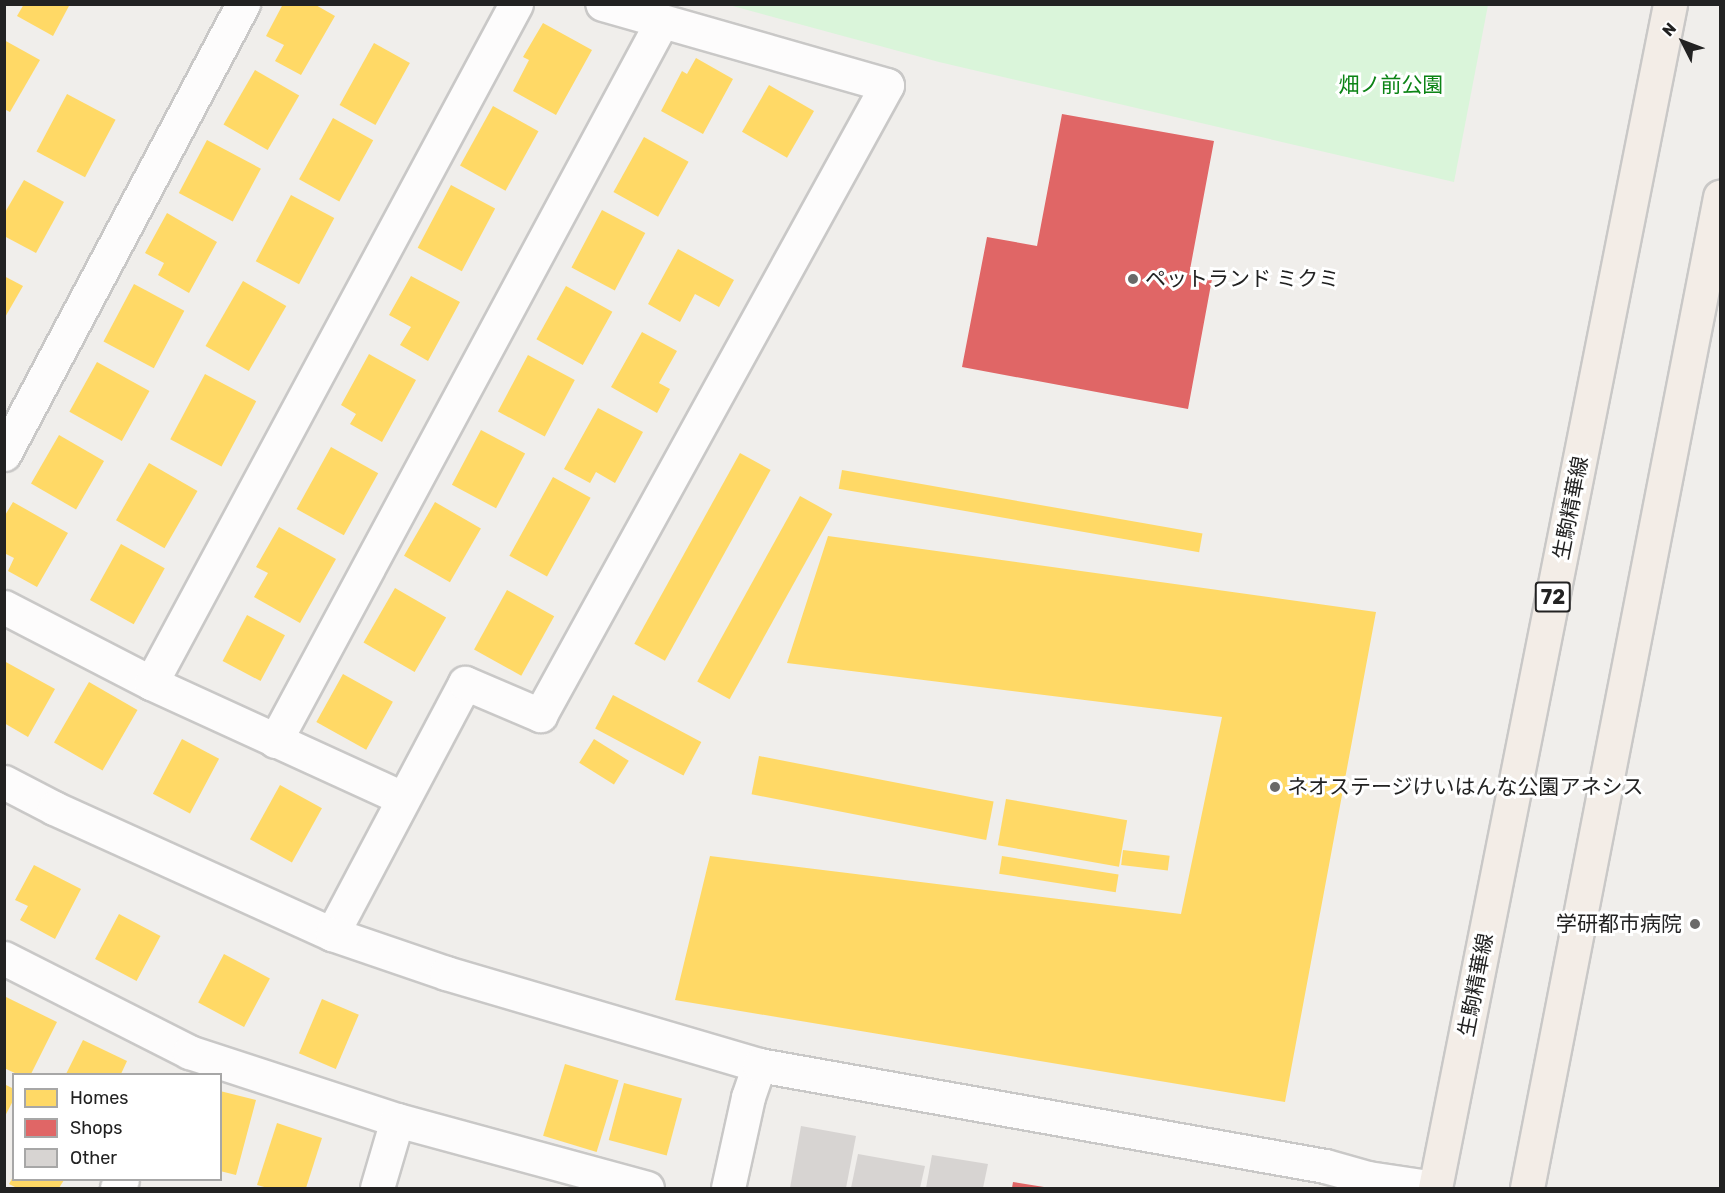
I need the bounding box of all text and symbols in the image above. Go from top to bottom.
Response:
north arrow [1653,12,1713,72]
text: N [1658,19,1680,40]
park label: 畑ノ前公園 [1339,72,1443,98]
place label: ペットランド ミクミ [1145,266,1339,292]
marker: ペットランド ミクミ [1126,272,1140,286]
street label: 生駒精華線 [1549,454,1593,562]
road number: 72 [1534,580,1572,614]
place label: ネオステージけいはんな公園アネシス [1287,774,1644,800]
marker: ネオステージけいはんな公園アネシス [1268,780,1282,794]
place label: 学研都市病院 [1556,911,1682,937]
marker: 学研都市病院 [1686,915,1704,933]
street label: 生駒精華線 [1454,931,1498,1039]
legend [12,1073,222,1181]
text: Homes [70,1087,128,1109]
text: Shops [70,1117,122,1139]
text: Other [70,1147,117,1169]

